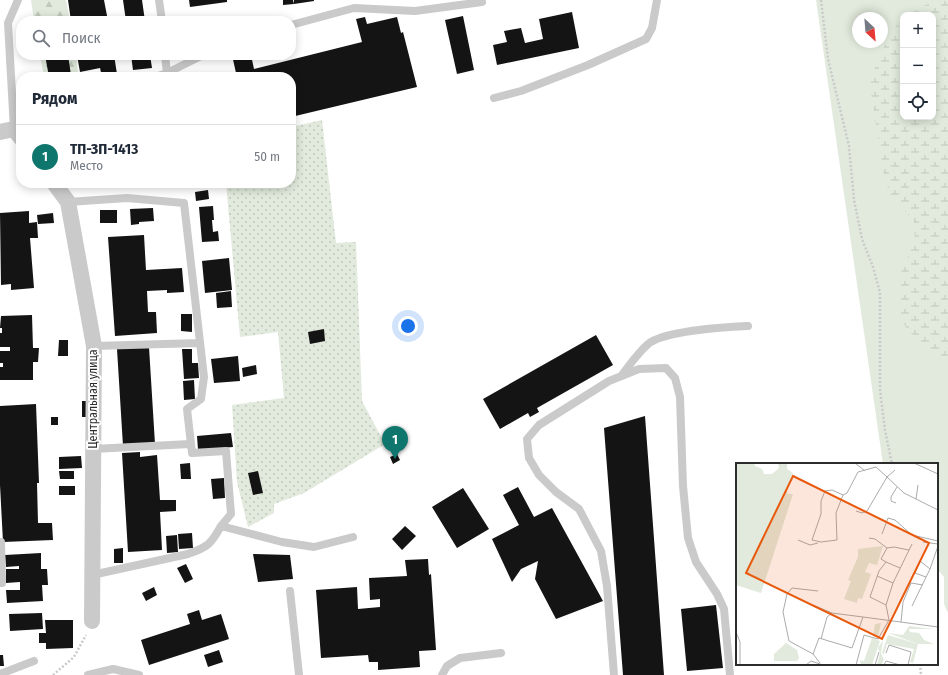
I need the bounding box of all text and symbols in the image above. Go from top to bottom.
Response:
north arrow [852,12,888,48]
map controls [900,12,936,120]
button: + [900,12,936,48]
search box [16,16,296,60]
icon: search [30,27,52,49]
text: Поиск [62,29,100,47]
button: − [900,48,936,84]
button: locate [900,84,936,120]
text: Рядом [32,88,77,109]
text: ТП-ЗП-1413 [70,140,138,158]
text: 1 [42,149,48,164]
text: 50 m [254,149,280,164]
text: Место [70,158,103,173]
your location [398,316,418,336]
street label: Центральная улица [86,349,100,449]
pin: 1 [382,426,408,459]
inset map [736,463,938,665]

